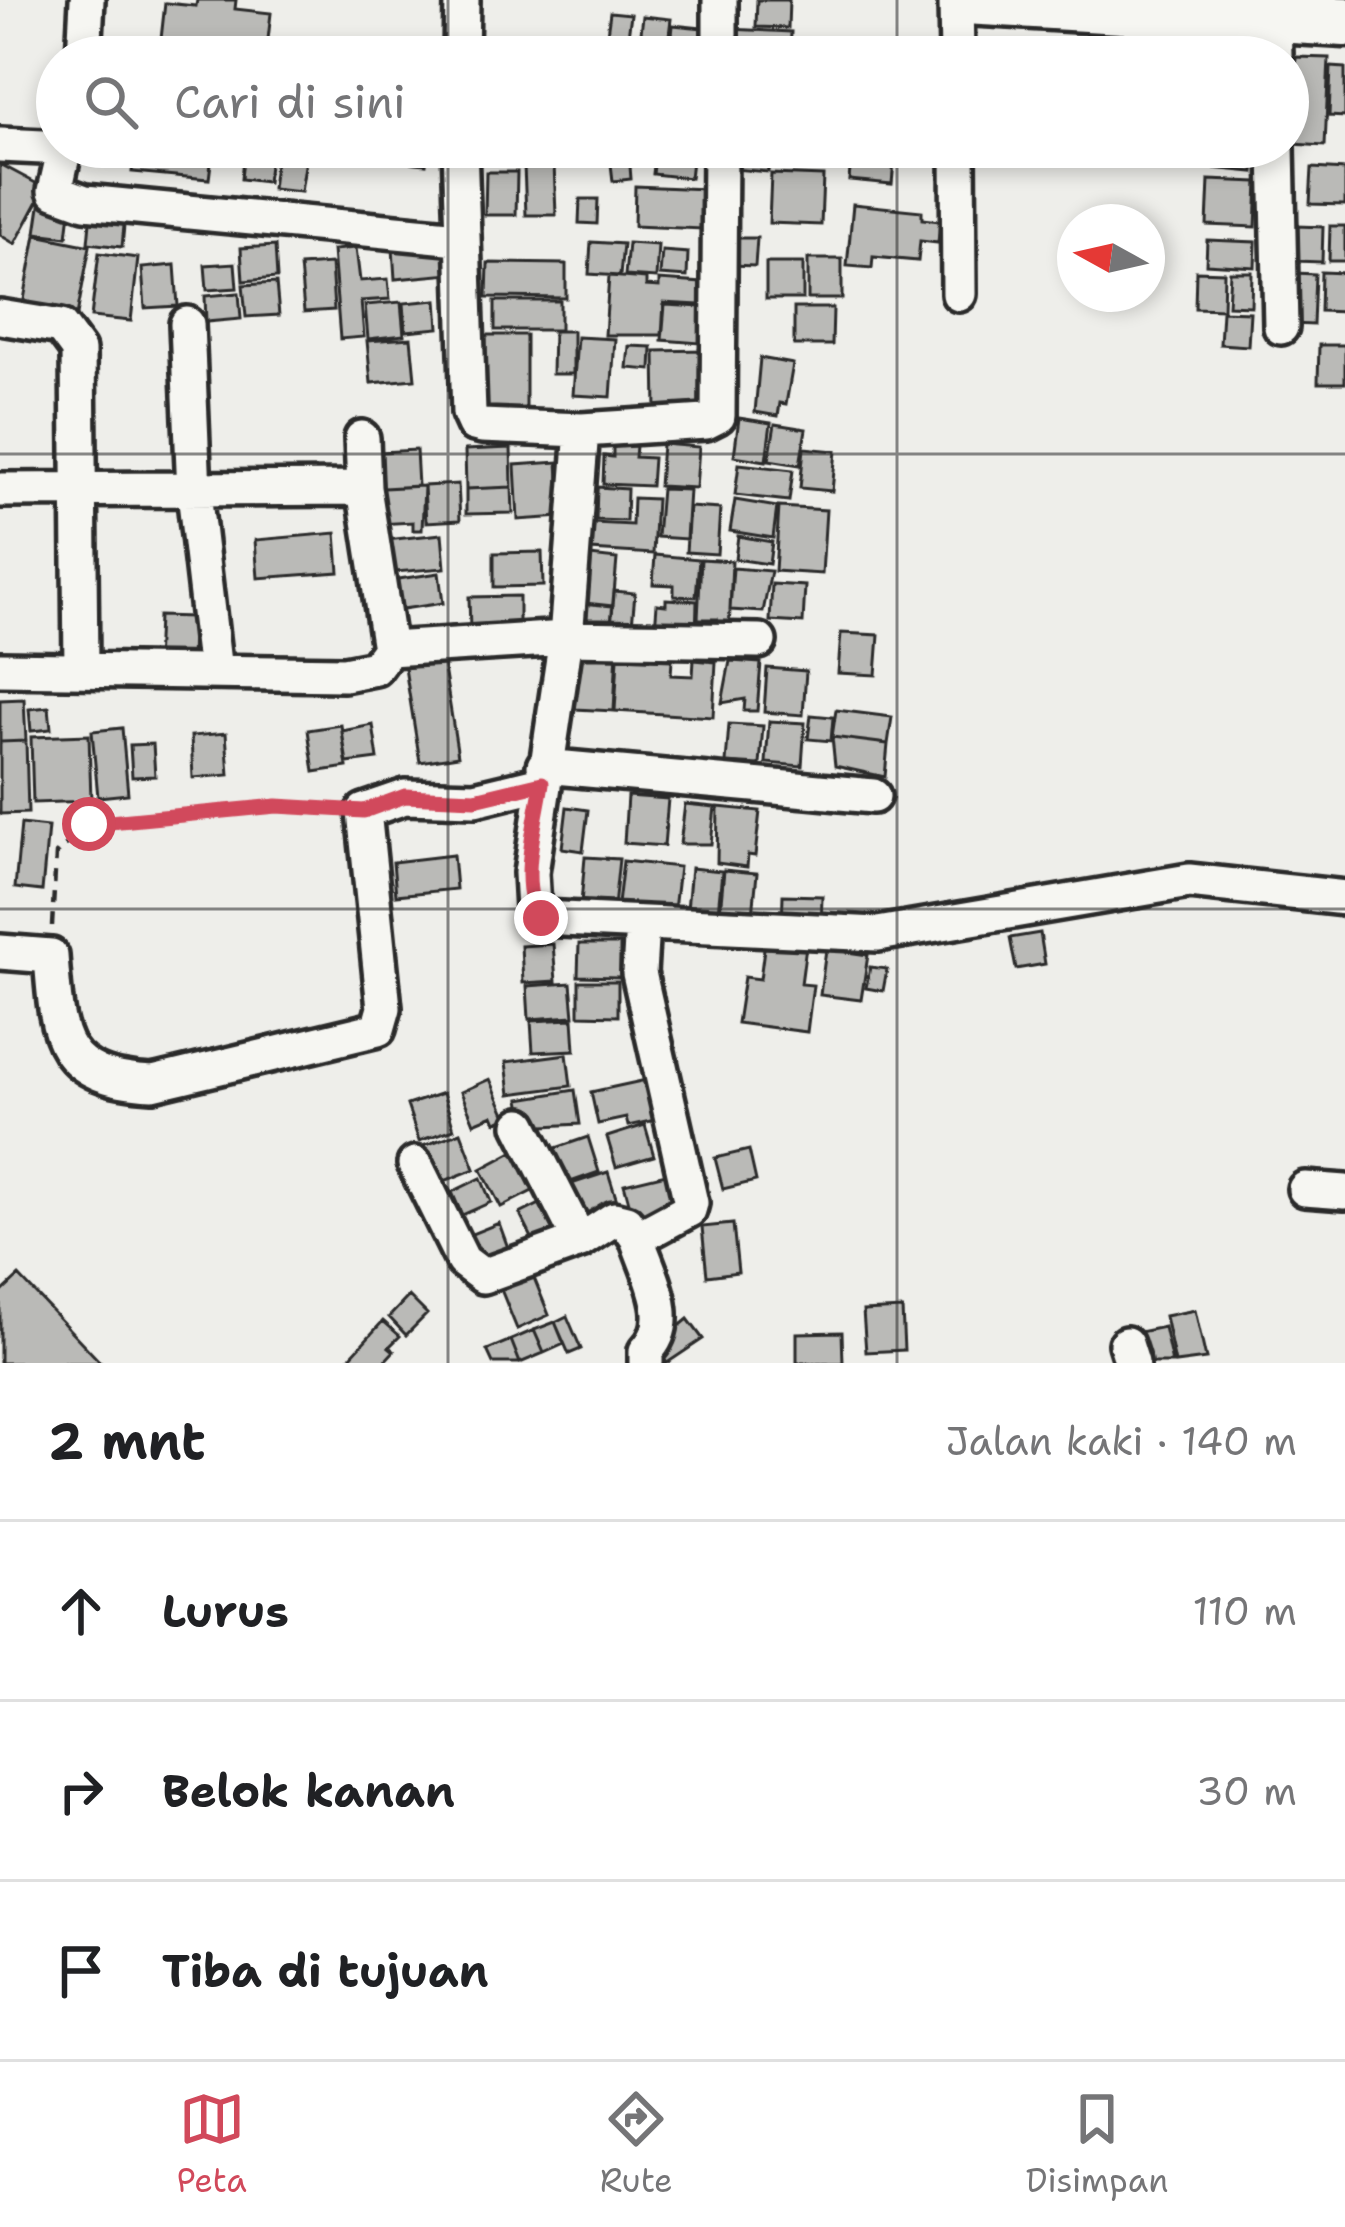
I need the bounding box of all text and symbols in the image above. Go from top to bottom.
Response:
search box [36,36,1309,168]
icon: search [78,69,144,135]
text: Cari di sini [174,72,406,132]
north arrow [1057,204,1165,312]
route start [62,797,116,851]
route end [514,891,568,945]
text: 2 mnt [48,1407,206,1475]
text: Jalan kaki · 140 m [946,1415,1297,1467]
icon: ahead [48,1578,114,1644]
text: Lurus [162,1581,289,1641]
text: 110 m [1193,1585,1297,1637]
icon: right [48,1758,114,1824]
text: Belok kanan [162,1761,455,1821]
text: 30 m [1196,1765,1297,1817]
icon: arrive [48,1938,114,2004]
text: Tiba di tujuan [162,1941,489,2001]
tab: Peta [177,2086,247,2203]
tab: Rute [600,2086,673,2203]
tab: Disimpan [1026,2086,1169,2203]

